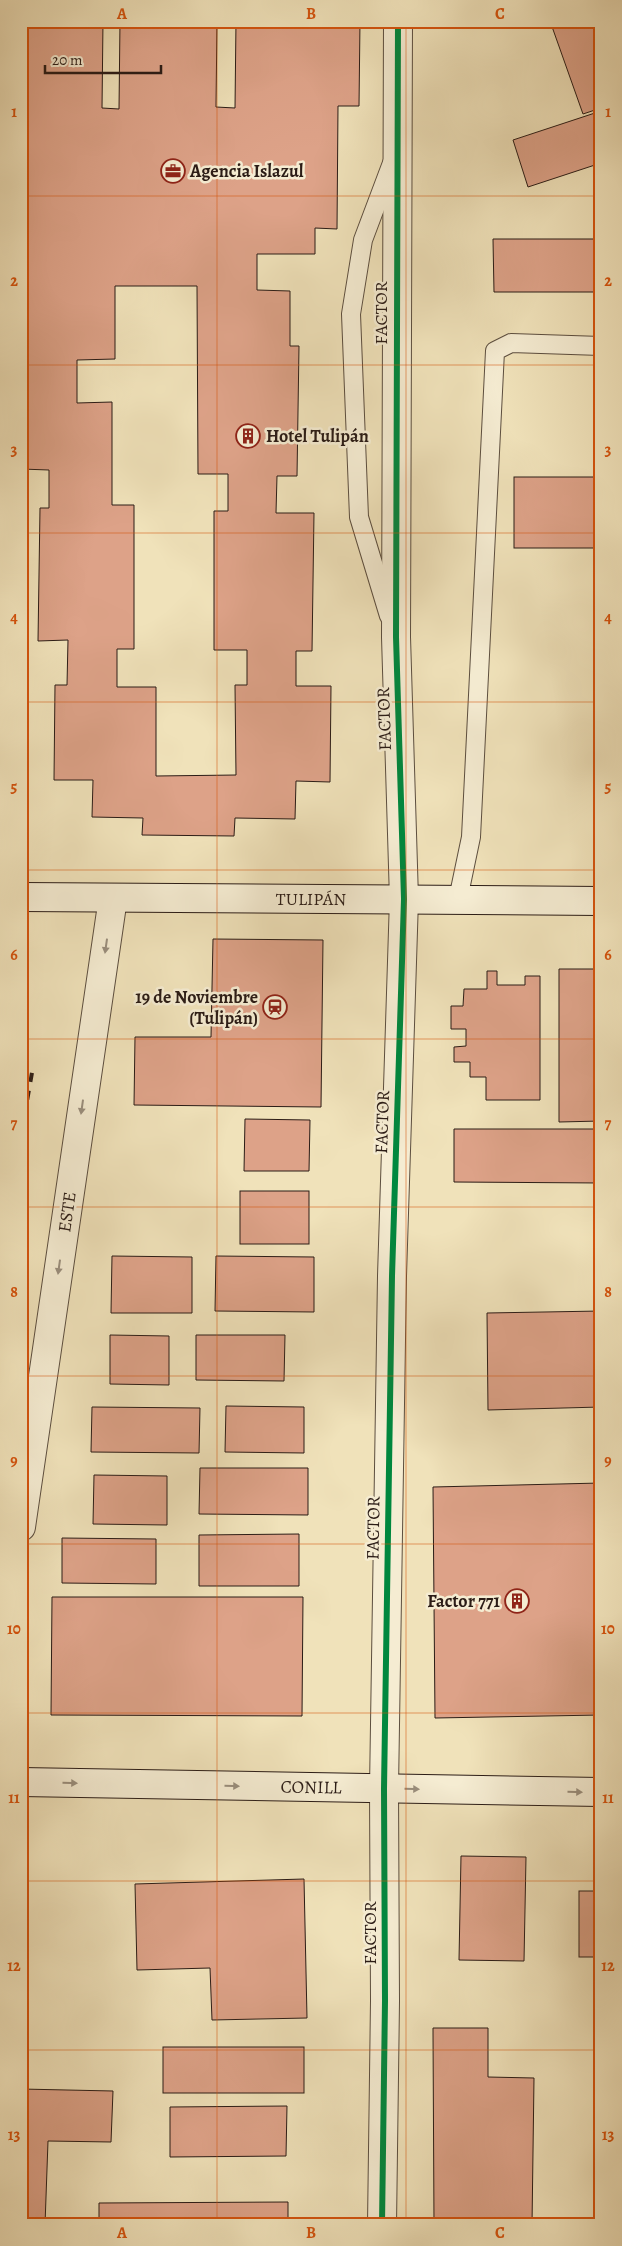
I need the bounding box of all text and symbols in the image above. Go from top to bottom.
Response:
text: A [116,3,128,25]
text: B [306,3,316,25]
text: C [495,3,505,25]
scale bar [45,42,161,74]
text: 20 m [52,50,83,70]
text: 1 [11,101,17,123]
text: 1 [605,101,611,123]
office icon: Agencia Islazul [160,158,186,184]
place label: Agencia Islazul [189,159,304,183]
text: 2 [10,270,18,292]
text: 2 [604,270,612,292]
street label: FACTOR [369,281,393,345]
building icon: Hotel Tulipán [235,423,261,449]
place label: Hotel Tulipán [266,424,369,448]
text: 3 [11,439,18,461]
text: 3 [605,439,612,461]
text: 4 [10,607,18,629]
text: 4 [604,607,612,629]
street label: FACTOR [371,687,397,751]
text: 5 [11,776,18,798]
text: 5 [605,776,612,798]
street label: TULIPÁN [276,887,346,911]
one-way arrow [101,938,109,954]
text: 6 [10,944,18,966]
text: 6 [604,944,612,966]
place label: 19 de Noviembre (Tulipán) [135,985,258,1030]
station icon: 19 de Noviembre (Tulipán) [262,994,288,1020]
street label: FACTOR [369,1090,395,1154]
one-way arrow [78,1099,86,1115]
text: 7 [11,1113,18,1135]
text: 7 [605,1113,612,1135]
street label: ESTE [52,1190,82,1234]
one-way arrow [55,1260,63,1276]
text: 8 [10,1281,18,1303]
text: 8 [604,1281,612,1303]
text: 9 [10,1450,18,1472]
text: 9 [604,1450,612,1472]
street label: FACTOR [360,1496,386,1560]
building icon: Factor 771 [504,1588,530,1614]
place label: Factor 771 [427,1589,501,1613]
text: 10 [7,1618,21,1640]
text: 10 [601,1618,615,1640]
street label: CONILL [280,1774,342,1800]
one-way arrow [62,1779,78,1787]
one-way arrow [225,1782,241,1790]
one-way arrow [405,1785,421,1793]
text: 11 [8,1787,20,1809]
text: 11 [602,1787,614,1809]
one-way arrow [567,1788,583,1796]
street label: FACTOR [358,1901,382,1965]
text: 12 [7,1955,21,1977]
text: 12 [601,1955,615,1977]
text: 13 [8,2124,20,2146]
text: 13 [602,2124,614,2146]
text: A [116,2222,128,2244]
text: B [306,2222,316,2244]
text: C [495,2222,505,2244]

